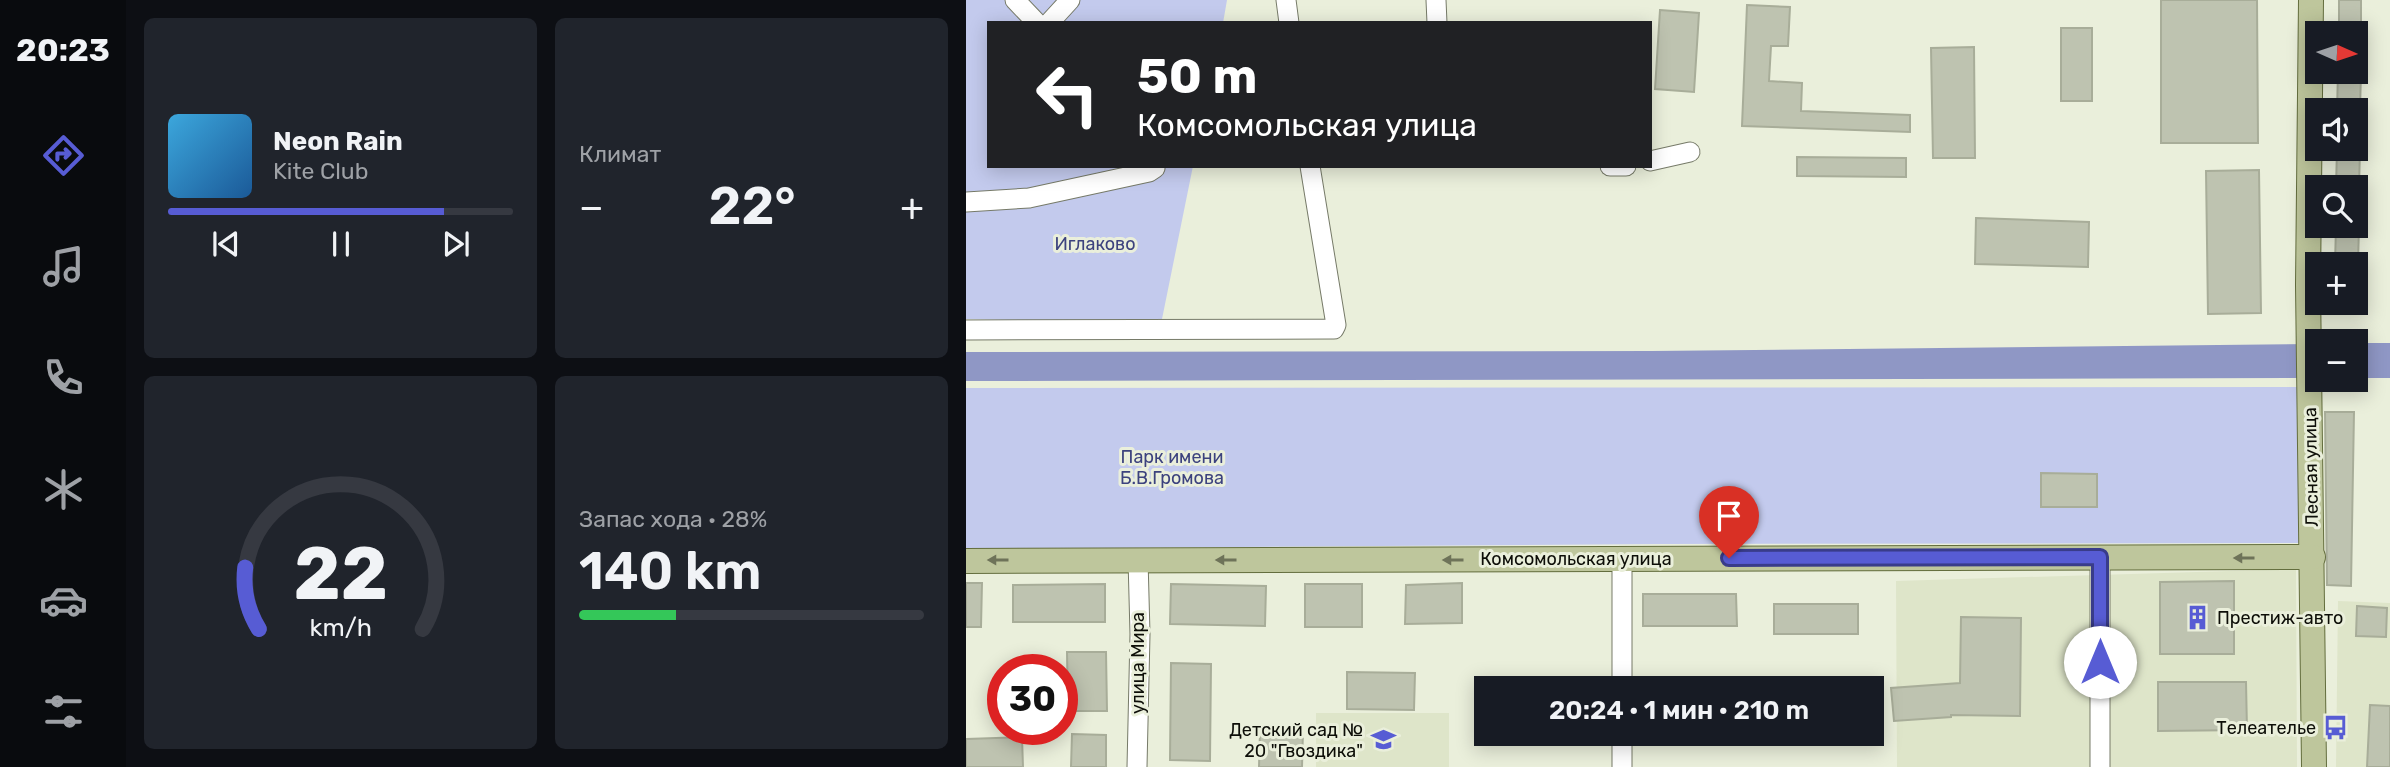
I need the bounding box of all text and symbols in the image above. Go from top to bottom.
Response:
north arrow [2305,21,2368,84]
map controls [2305,21,2368,392]
text: 20:23 [16,31,110,69]
text: 50 m [1137,47,1257,105]
icon: left [1022,49,1113,140]
button: sound [2305,98,2368,161]
text: Комсомольская улица [1137,106,1477,144]
text: Neon Rain [273,126,403,157]
icon: directions [39,131,88,180]
text: Климат [579,140,661,168]
text: Kite Club [273,157,368,185]
text: 22° [709,175,796,237]
button: search [2305,175,2368,238]
text: − [579,184,604,230]
text: + [900,184,924,230]
icon: previous [207,225,245,263]
icon: pause [322,225,360,263]
icon: next [437,225,475,263]
park label: Иглаково [1055,233,1135,255]
icon: music [39,242,88,291]
button: + [2305,252,2368,315]
button: − [2305,329,2368,392]
icon: phone [39,353,88,402]
street label: Лесная улица [2299,407,2323,527]
park label: Парк имени Б.В.Громова [1120,446,1224,489]
icon: climate [39,465,88,514]
pin [1699,486,1759,558]
icon: arrive [1710,497,1748,535]
text: Запас хода · 28% [579,505,767,533]
text: 22 [293,531,388,617]
text: 140 km [579,540,762,602]
street label: Комсомольская улица [1480,548,1672,570]
one-way arrow [2233,552,2255,564]
one-way arrow [1215,554,1237,566]
one-way arrow [1442,554,1464,566]
one-way arrow [987,555,1009,566]
icon: car [39,576,88,625]
building icon: Престиж-авто [2183,604,2211,632]
place label: Престиж-авто [2217,607,2343,629]
text: km/h [309,612,372,641]
street label: улица Мира [1127,612,1149,714]
position arrow [2063,625,2137,699]
speed limit sign: 30 [987,654,1078,745]
icon: filters [39,687,88,736]
text: 20:24 · 1 мин · 210 m [1549,695,1809,726]
bus stop icon: Телеателье [2322,714,2350,742]
place label: Телеателье [2216,717,2316,739]
place label: Детский сад № 20 "Гвоздика" [1229,719,1363,762]
school or university icon: Детский сад № 20 "Гвоздика" [1369,726,1397,754]

